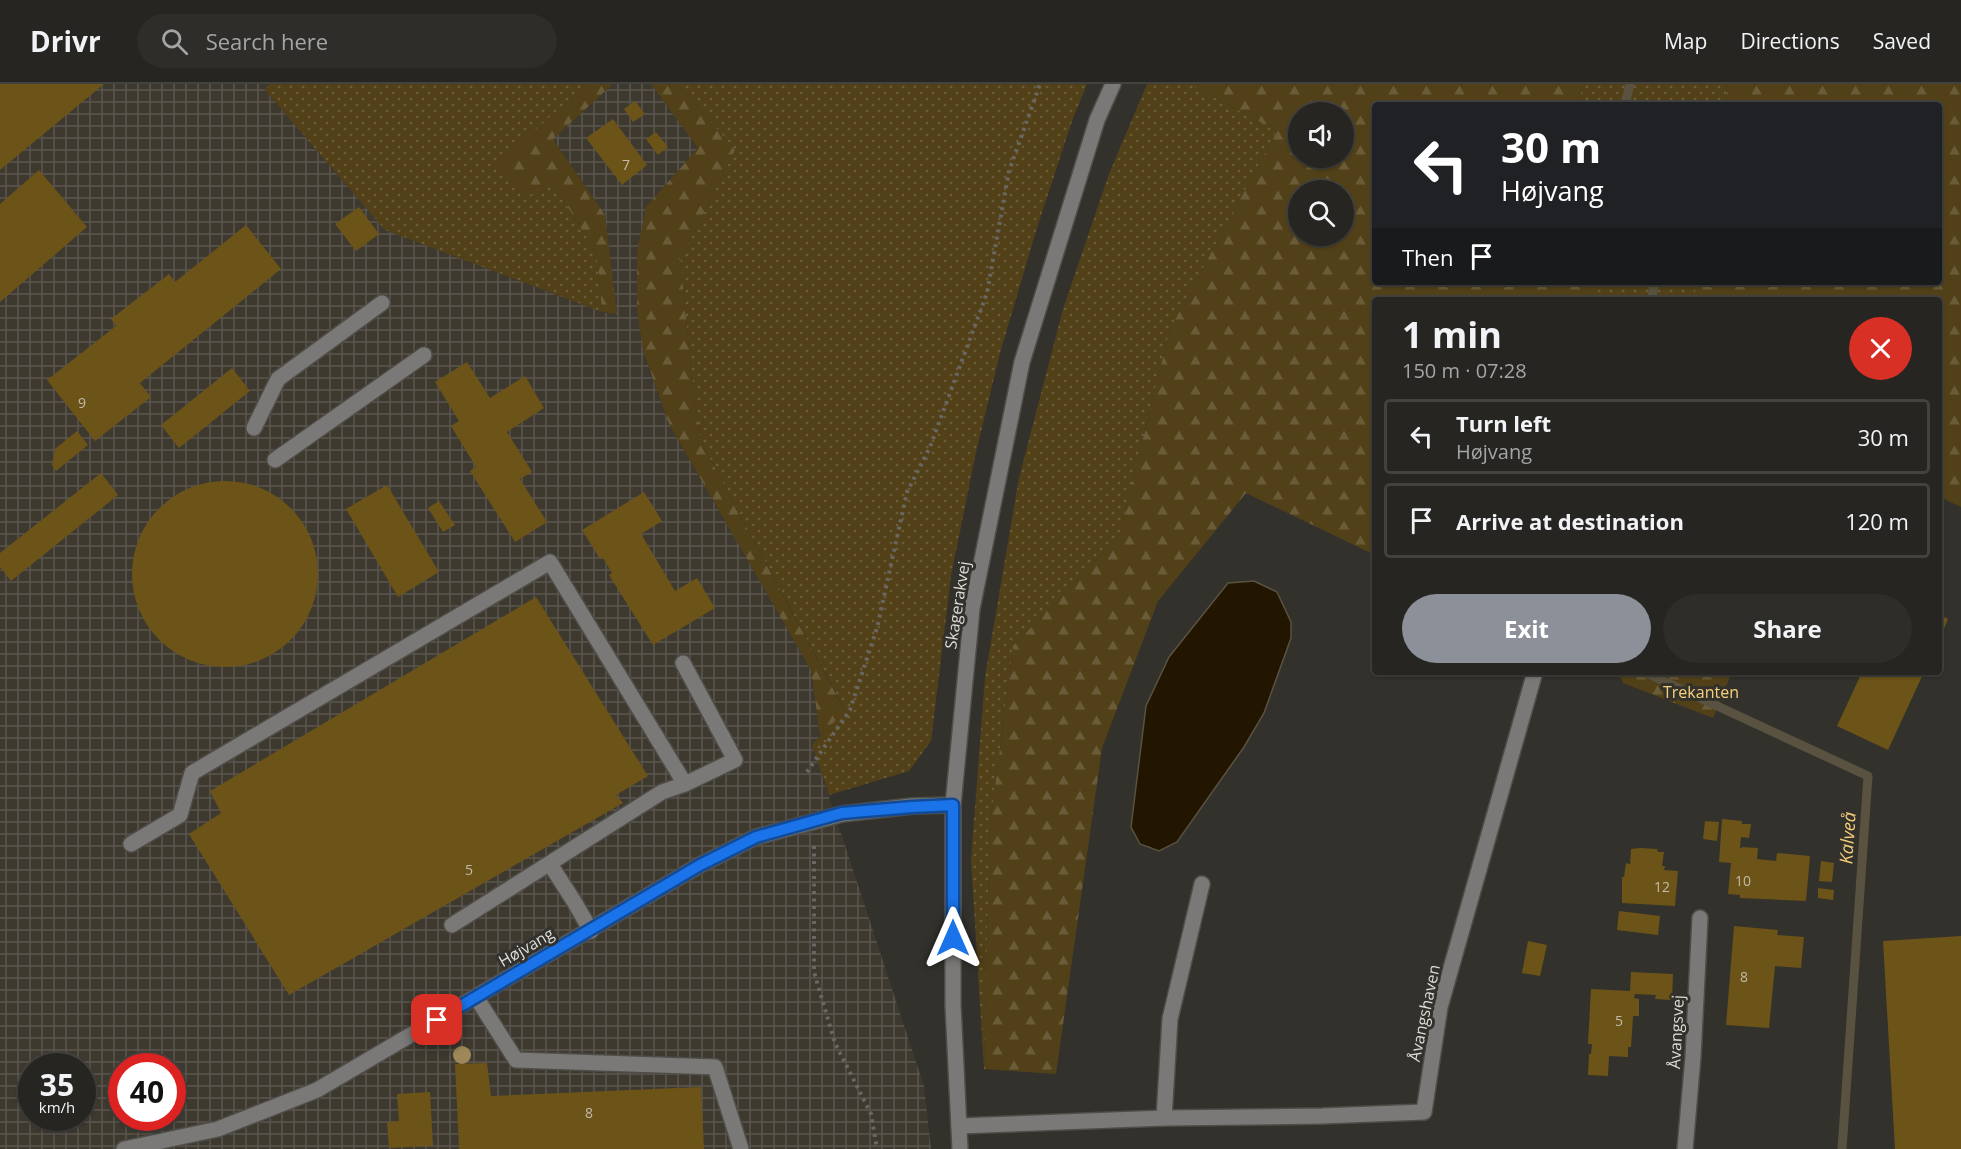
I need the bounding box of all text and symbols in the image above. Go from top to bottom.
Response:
search box [137,14,557,68]
text: Drivr [30,22,101,60]
icon: search [158,25,191,58]
text: Search here [206,26,328,56]
text: Map [1664,27,1707,55]
text: Directions [1740,27,1840,55]
text: Saved [1873,27,1931,55]
map controls [1288,102,1354,246]
button: sound [1288,102,1354,168]
text: 30 m [1501,118,1601,175]
icon: left [1402,126,1480,204]
house number: 7 [622,155,630,174]
text: Højvang [1501,172,1604,209]
button: search [1288,180,1354,246]
icon: arrive [1465,240,1498,273]
text: Then [1402,242,1453,272]
text: 1 min [1402,310,1502,359]
button: close [1849,317,1912,380]
text: 150 m · 07:28 [1402,357,1527,384]
house number: 9 [78,393,86,412]
text: Turn left [1456,408,1551,438]
icon: left [1405,420,1438,453]
text: 30 m [1858,422,1909,452]
text: Højvang [1456,438,1532,465]
icon: arrive [1405,504,1438,537]
text: Arrive at destination [1456,506,1684,536]
text: 120 m [1845,506,1909,536]
street label: Skagerakvej [939,560,975,650]
button: Exit [1402,594,1651,663]
button: Share [1663,594,1912,663]
park label: Trekanten [1663,681,1739,703]
water label: Kalveå [1833,811,1861,865]
house number: 5 [465,860,473,879]
house number: 10 [1735,871,1751,890]
house number: 12 [1654,877,1670,896]
position arrow [921,906,985,970]
street label: Højvang [494,922,558,972]
street label: Åvangshaven [1403,962,1445,1064]
house number: 8 [1740,967,1748,986]
pin [411,994,462,1045]
street label: Åvangsvej [1663,994,1689,1070]
icon: arrive [420,1003,453,1036]
house number: 5 [1615,1011,1623,1030]
speed limit sign: 40 [108,1053,186,1131]
text: 35 [40,1064,74,1105]
text: km/h [39,1097,75,1117]
house number: 8 [585,1103,593,1122]

